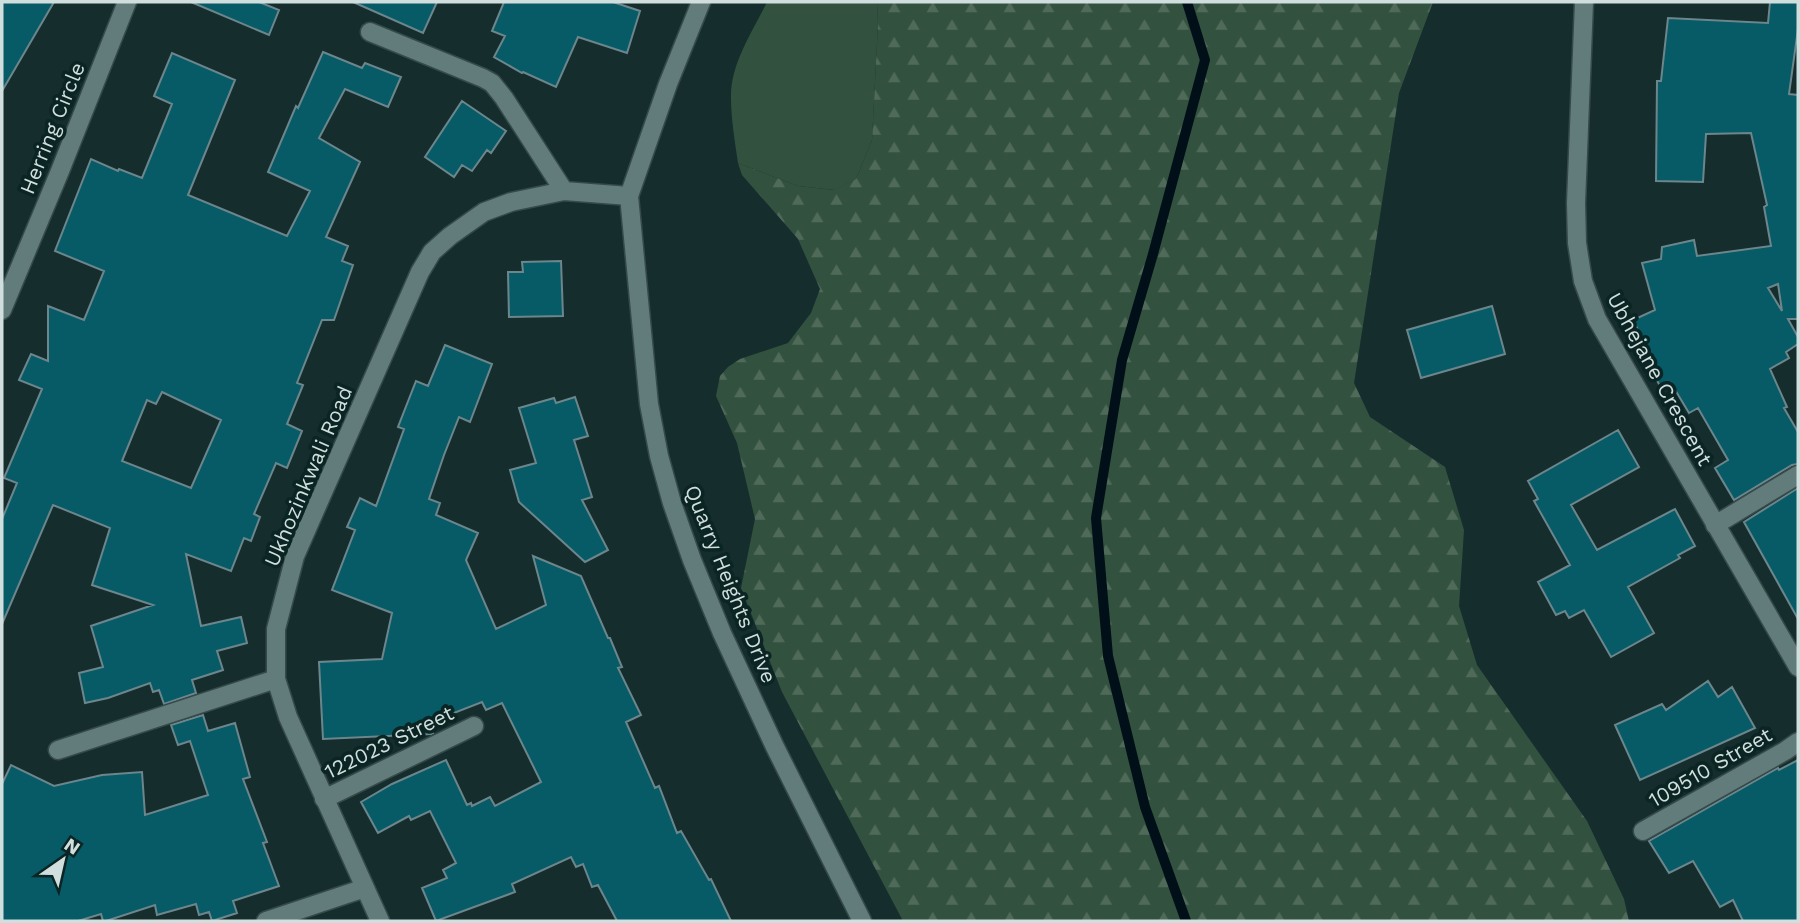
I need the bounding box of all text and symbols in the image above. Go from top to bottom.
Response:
street label: Herring Circle [14,58,90,198]
street label: Ubhejane Crescent [1602,288,1718,470]
street label: Ukhozinkwali Road [259,382,357,570]
street label: Quarry Heights Drive [680,481,782,687]
street label: 122023 Street [320,700,458,784]
street label: 109510 Street [1644,722,1776,812]
north arrow [28,825,98,895]
text: N [60,833,84,860]

